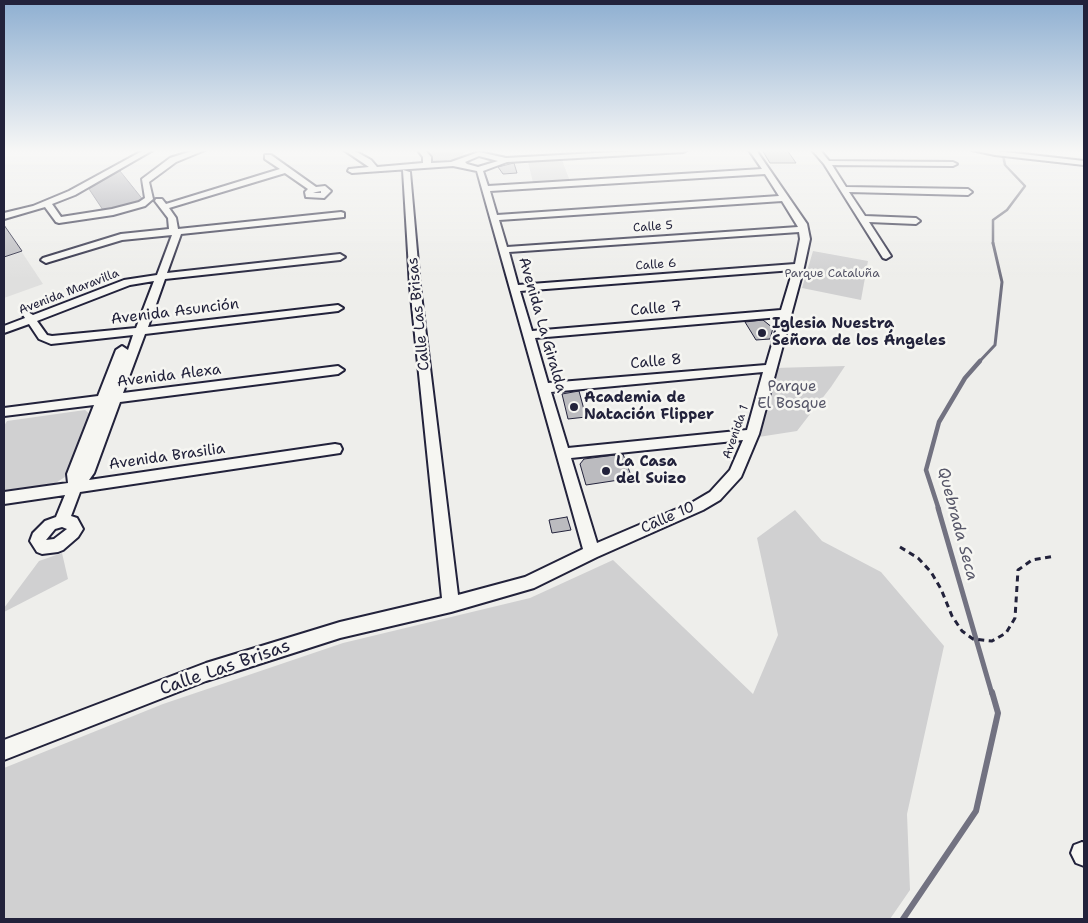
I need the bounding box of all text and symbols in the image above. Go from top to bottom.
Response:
street label: Calle 5 [633,218,673,236]
street label: Avenida La Giralda [514,255,570,395]
street label: Calle Las Brisas [404,256,434,372]
street label: Calle 6 [635,256,677,274]
street label: Avenida Maravilla [17,266,121,318]
park label: Parque Cataluña [784,267,880,281]
street label: Avenida Asunción [110,295,240,329]
street label: Calle 7 [630,298,682,320]
place label: Iglesia Nuestra Señora de los Ángeles [772,315,946,350]
marker: Iglesia Nuestra Señora de los Ángeles [756,327,768,339]
street label: Calle 8 [630,351,682,373]
street label: Avenida Alexa [116,361,222,391]
park label: Parque El Bosque [757,378,827,413]
place label: Academia de Natación Flipper [584,389,714,424]
marker: Academia de Natación Flipper [568,401,580,413]
street label: Avenida 1 [720,403,752,461]
street label: Avenida Brasilia [108,440,226,474]
place label: La Casa del Suizo [616,453,686,488]
marker: La Casa del Suizo [600,465,612,477]
water label: Quebrada Seca [933,465,981,583]
street label: Calle 10 [638,498,698,538]
street label: Calle Las Brisas [157,636,293,700]

